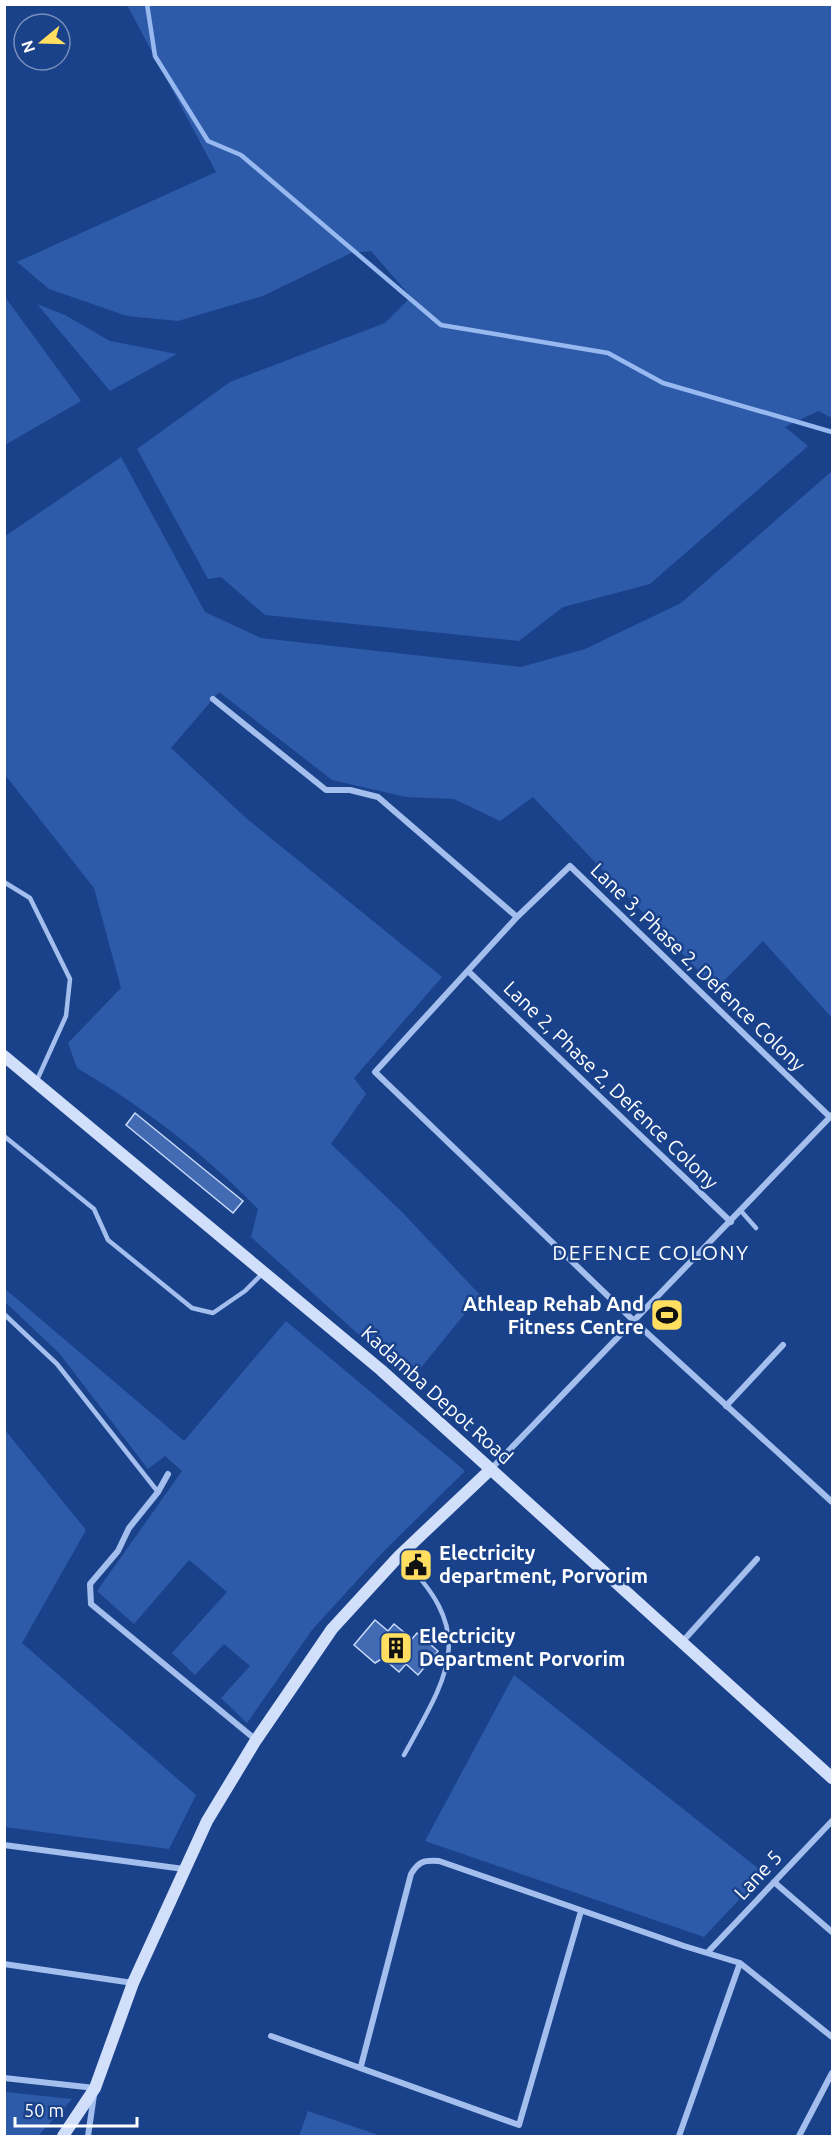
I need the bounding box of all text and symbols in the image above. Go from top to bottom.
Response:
north arrow [12,12,72,72]
text: N [17,38,38,55]
street label: Lane 3, Phase 2, Defence Colony [586,858,811,1076]
street label: Lane 2, Phase 2, Defence Colony [499,976,724,1194]
district label: DEFENCE COLONY [552,1240,750,1264]
place label: Athleap Rehab And Fitness Centre [463,1292,644,1338]
sports icon: Athleap Rehab And Fitness Centre [649,1297,685,1333]
street label: Kadamba Depot Road [357,1321,518,1469]
place label: Electricity department, Porvorim [439,1541,648,1587]
public building icon: Electricity department, Porvorim [398,1547,434,1583]
place label: Electricity Department Porvorim [419,1624,625,1670]
building icon: Electricity Department Porvorim [378,1630,414,1666]
street label: Lane 5 [729,1845,786,1904]
scale bar [15,2090,136,2128]
text: 50 m [24,2100,64,2120]

